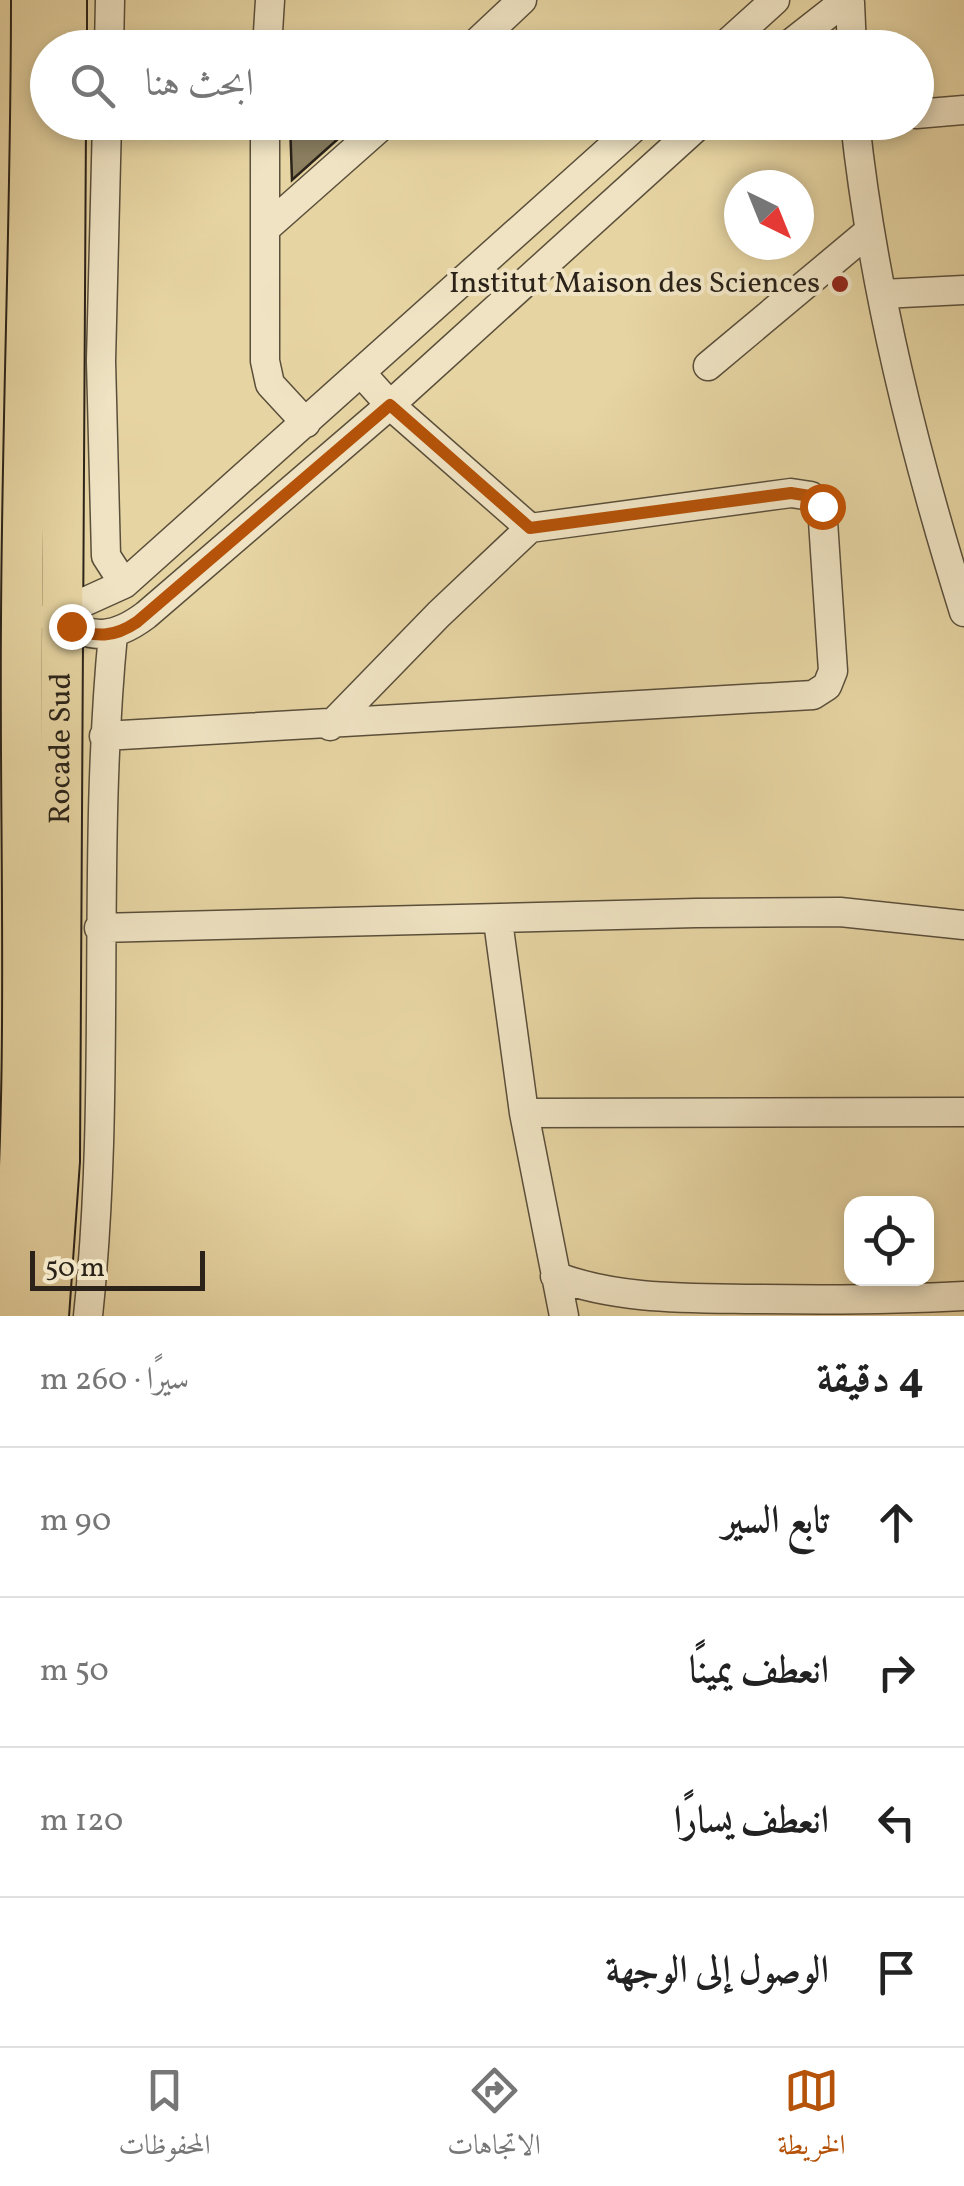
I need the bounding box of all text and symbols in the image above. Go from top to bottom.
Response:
search box [30,30,934,140]
icon: search [65,58,120,113]
text: ابحث هنا [145,59,254,112]
north arrow [724,170,814,260]
place label: Institut Maison des Sciences [449,263,820,305]
marker: Institut Maison des Sciences [829,273,851,295]
route start [800,484,846,530]
route end [49,604,95,650]
street label: Rocade Sud [40,672,83,824]
map controls [844,1196,934,1286]
button: locate [844,1196,934,1286]
scale bar [30,1246,205,1290]
text: 50 m [45,1249,105,1288]
text: 4 دقيقة [817,1351,924,1410]
text: سيرًا · 260 m [40,1359,189,1403]
icon: ahead [869,1495,924,1550]
text: تابع السير [722,1496,829,1549]
text: 90 m [40,1500,111,1544]
icon: right [869,1645,924,1700]
text: انعطف يمينًا [689,1646,829,1699]
text: 50 m [40,1650,109,1694]
icon: left [869,1795,924,1850]
text: انعطف يسارًا [674,1796,829,1849]
text: 120 m [40,1800,123,1844]
icon: arrive [869,1945,924,2000]
text: الوصول إلى الوجهة [606,1946,829,1999]
tab: المحفوظات [118,2063,211,2172]
tab: الاتجاهات [447,2063,541,2172]
tab: الخريطة [778,2063,846,2172]

